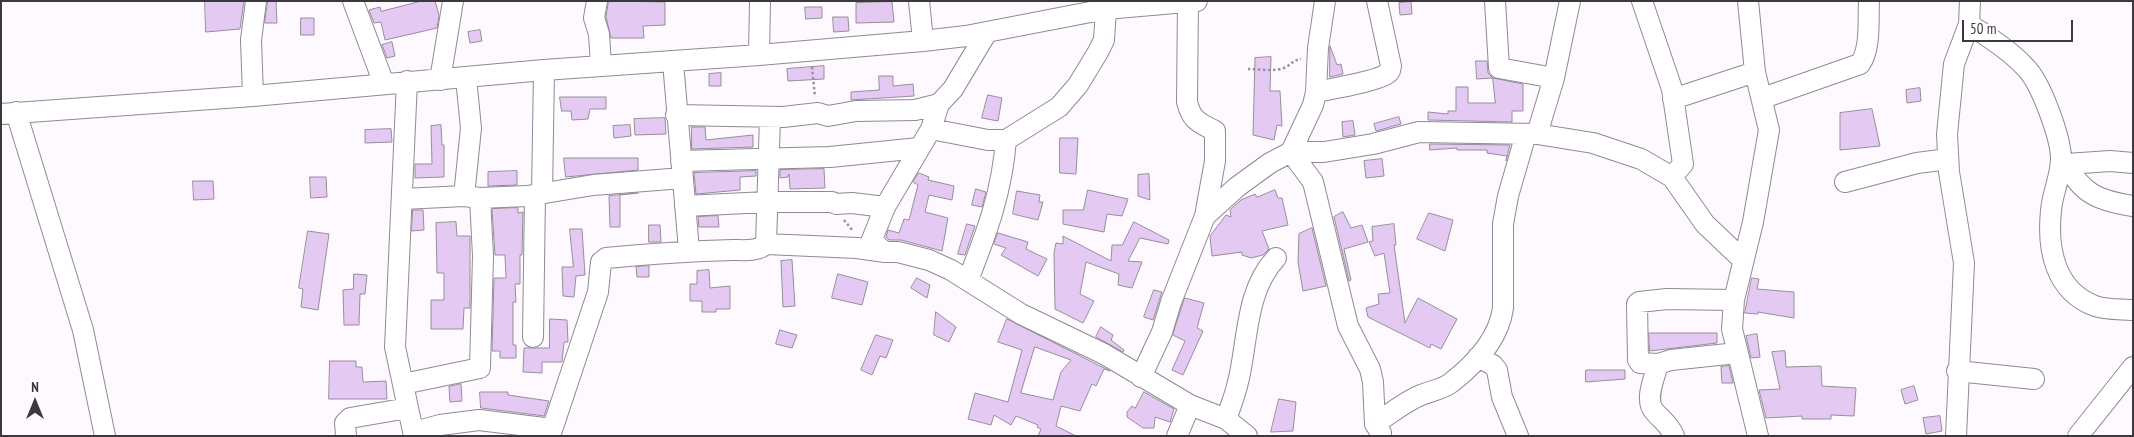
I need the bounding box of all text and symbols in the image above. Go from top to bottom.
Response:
scale bar [1964,10,2075,42]
text: 50 m [1970,19,1996,38]
north arrow [10,377,60,427]
text: N [31,378,39,396]

